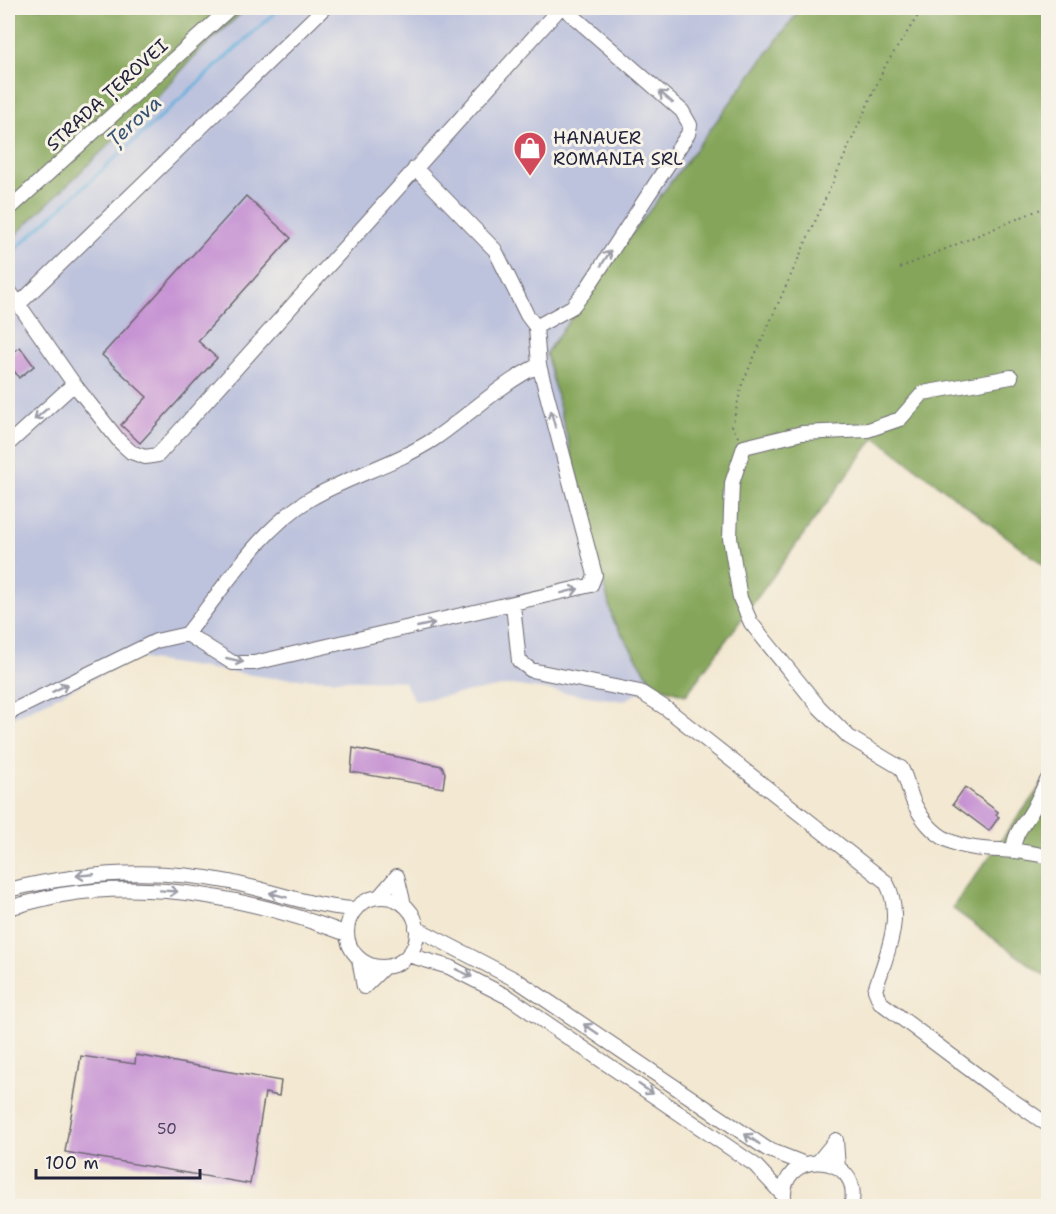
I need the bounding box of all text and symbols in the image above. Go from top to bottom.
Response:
street label: STRADA ȚEROVEI [41,34,173,156]
water label: Țerova [101,90,167,153]
one-way arrow [659,90,674,104]
place label: HANAUER ROMANIA SRL [553,126,683,171]
shop icon: HANAUER ROMANIA SRL [512,130,548,177]
one-way arrow [601,250,613,267]
one-way arrow [34,407,50,421]
one-way arrow [547,410,558,429]
one-way arrow [560,584,579,596]
one-way arrow [416,619,435,630]
one-way arrow [226,656,245,667]
one-way arrow [51,682,68,694]
one-way arrow [76,870,96,881]
one-way arrow [159,886,179,897]
one-way arrow [269,888,288,900]
one-way arrow [454,968,472,980]
one-way arrow [584,1023,600,1035]
one-way arrow [637,1083,654,1095]
house number: 50 [157,1119,177,1139]
one-way arrow [745,1133,761,1145]
scale bar [36,1142,200,1180]
text: 100 m [45,1151,99,1175]

